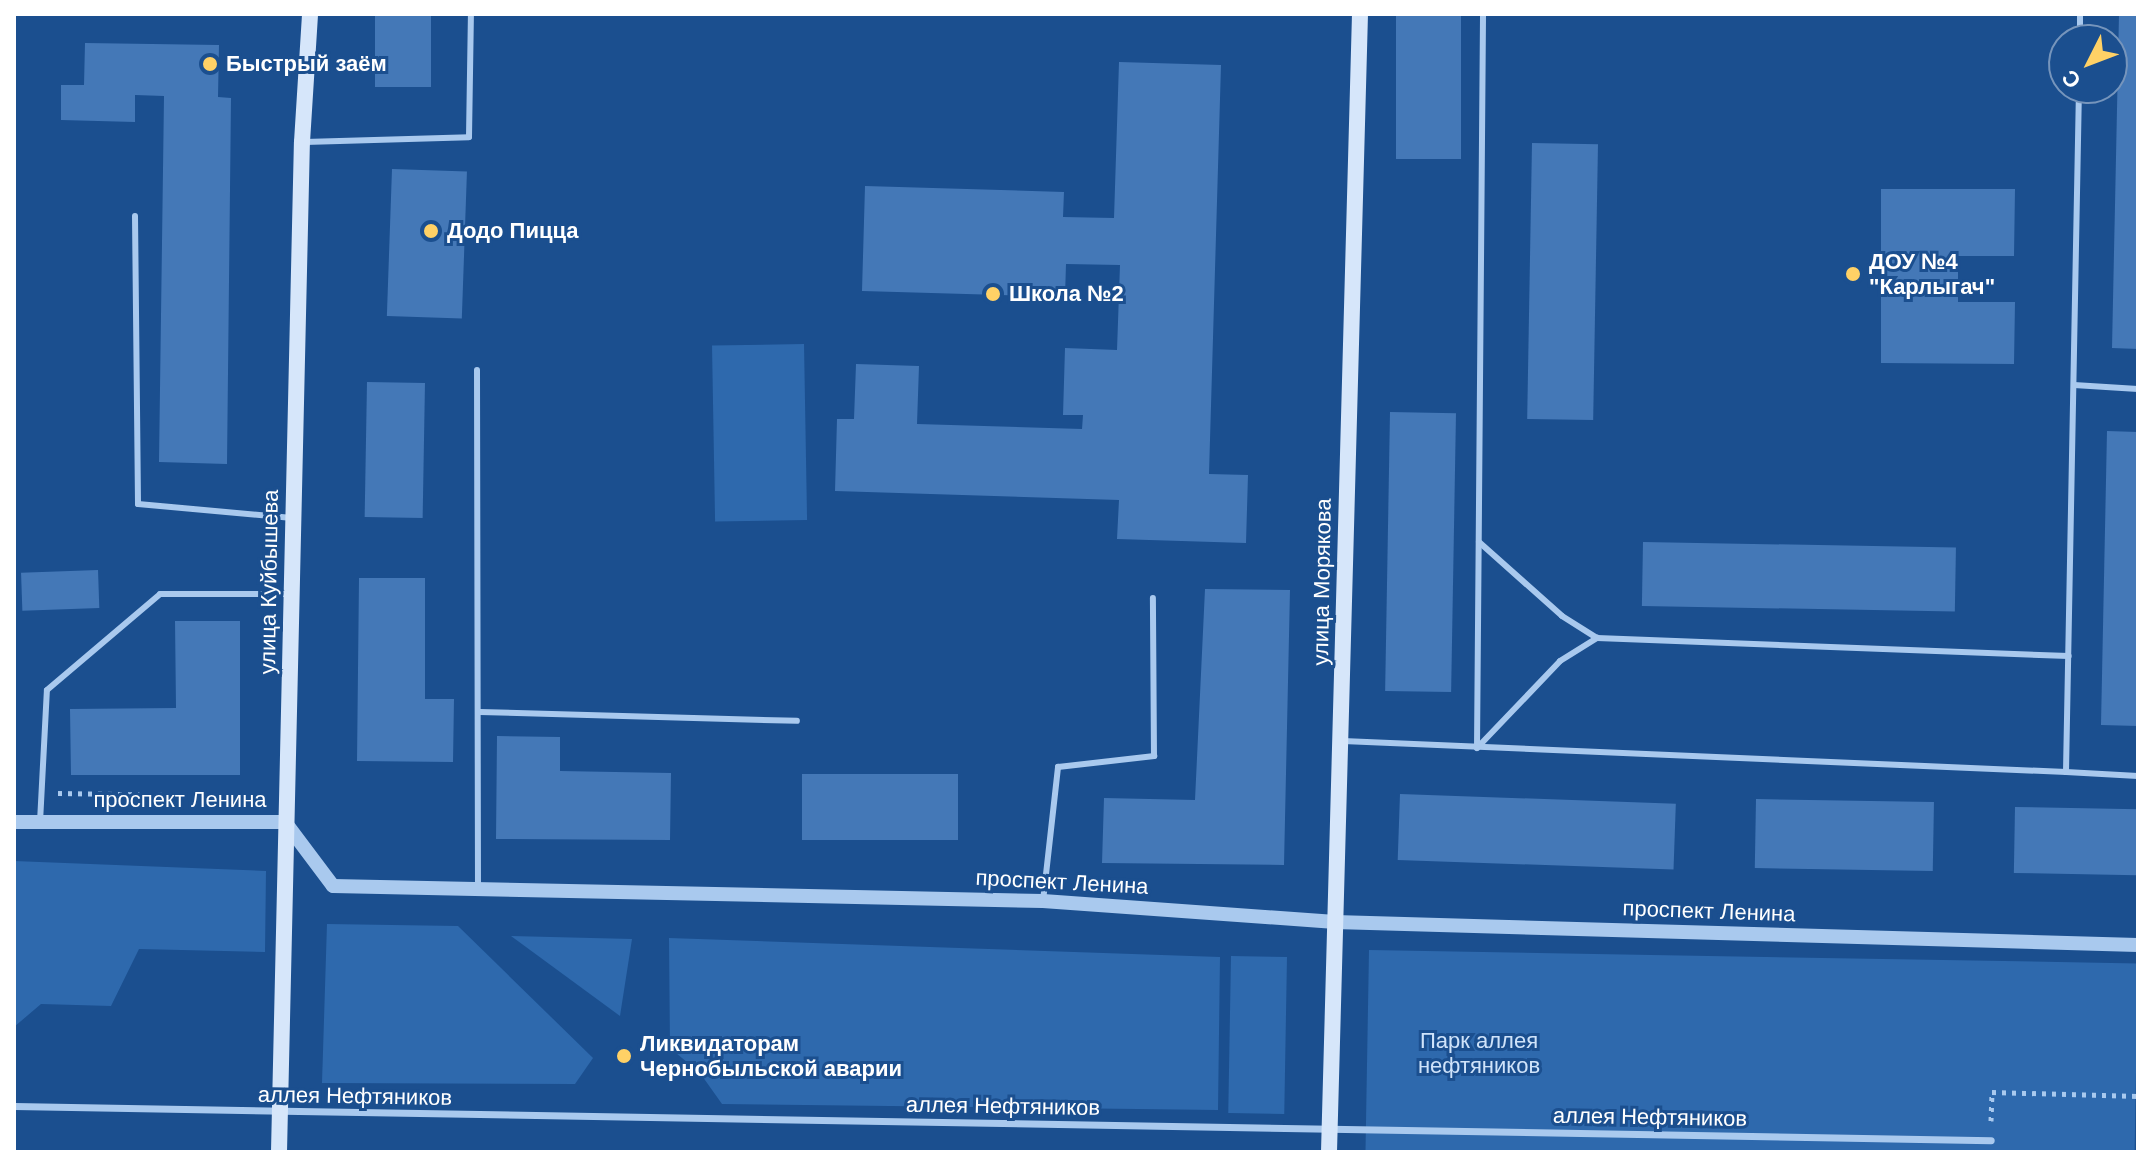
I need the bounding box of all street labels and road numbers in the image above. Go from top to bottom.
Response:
street label: улица Куйбышева [254,489,284,675]
street label: улица Морякова [1307,498,1337,666]
street label: проспект Ленина [93,787,267,813]
street label: проспект Ленина [975,864,1149,900]
street label: проспект Ленина [1622,895,1796,927]
street label: аллея Нефтяников [258,1081,452,1111]
street label: аллея Нефтяников [906,1091,1100,1121]
street label: аллея Нефтяников [1553,1102,1747,1132]

